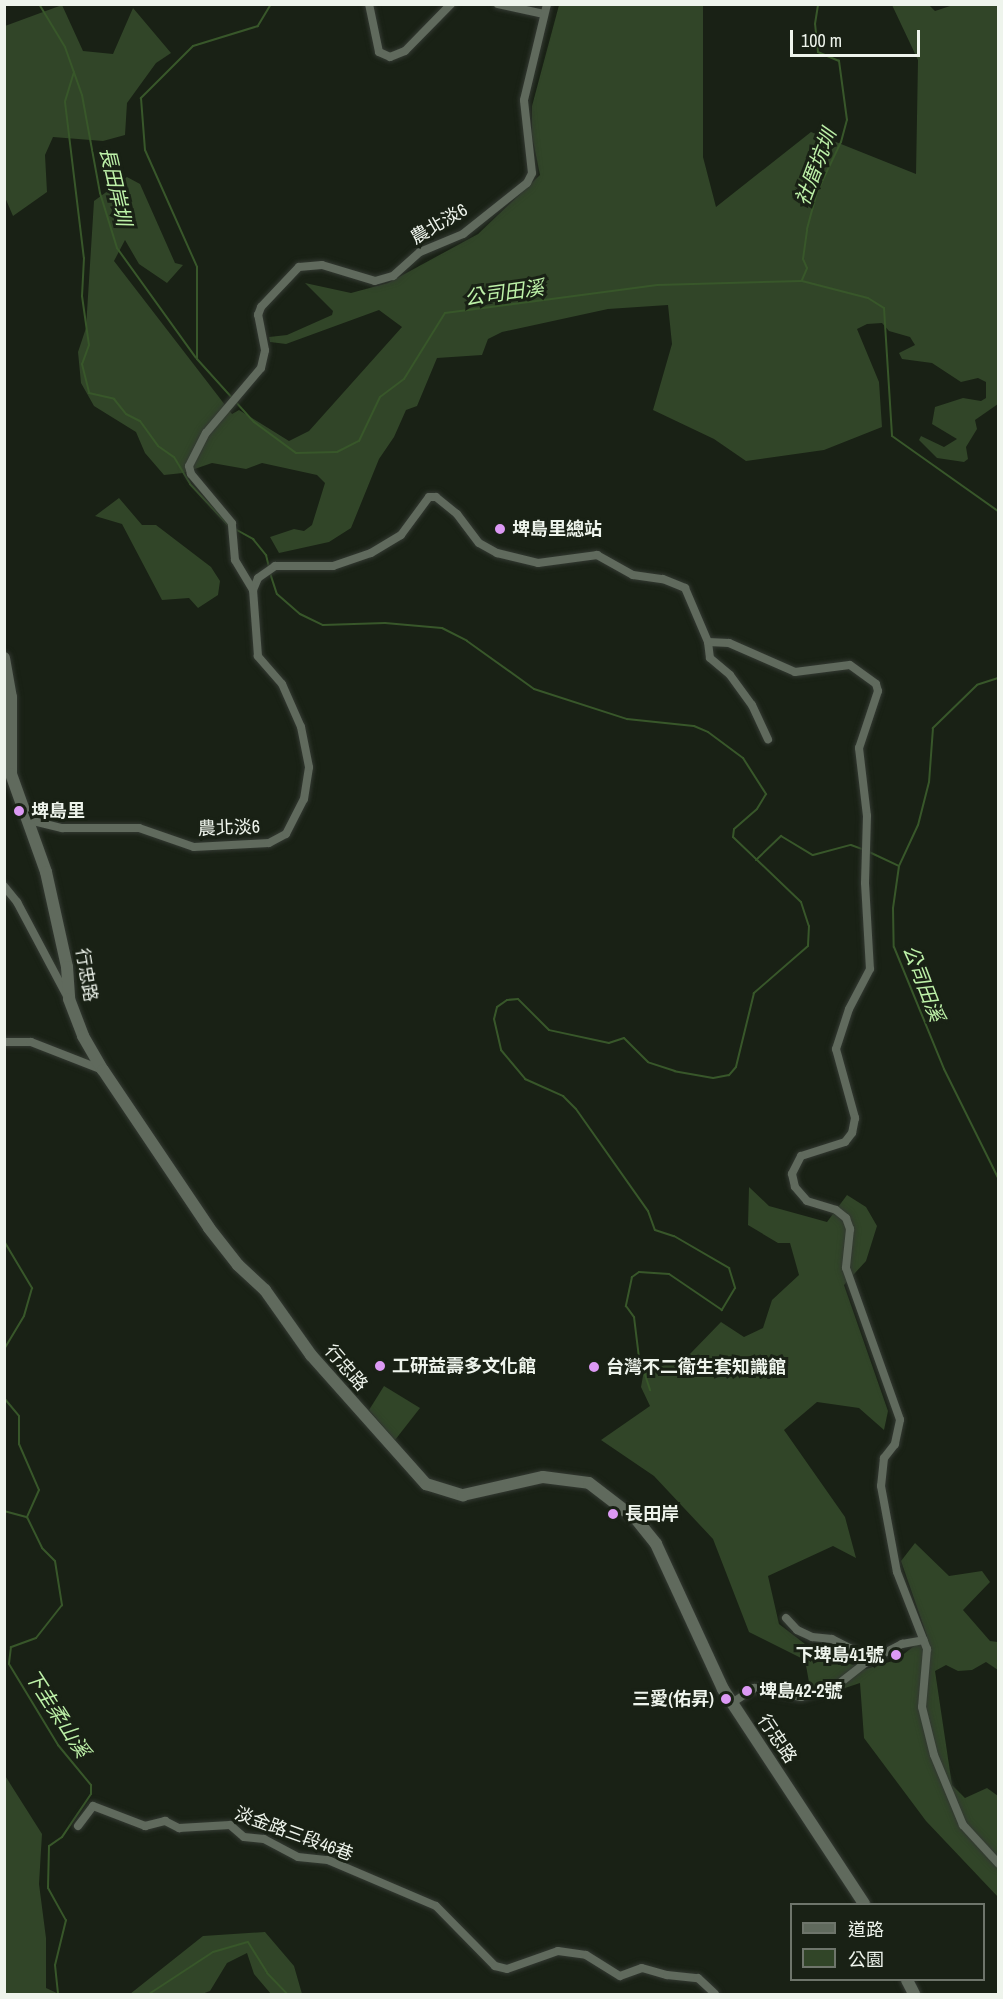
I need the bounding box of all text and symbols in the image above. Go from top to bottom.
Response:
scale bar [793,18,924,56]
text: 100 m [801,28,842,53]
water label: 社厝坑圳 [789,125,841,209]
water label: 長田岸圳 [95,144,137,228]
street label: 農北淡6 [407,199,471,249]
water label: 公司田溪 [463,275,545,309]
place label: 埤島里總站 [512,518,602,540]
marker: 埤島里總站 [493,522,507,536]
place label: 埤島里 [31,800,85,822]
marker: 埤島里 [12,804,26,818]
street label: 農北淡6 [198,816,260,840]
water label: 公司田溪 [898,941,950,1025]
street label: 行忠路 [71,947,101,1003]
street label: 行忠路 [320,1341,372,1395]
place label: 工研益壽多文化館 [392,1355,536,1377]
place label: 台灣不二衛生套知識館 [606,1356,786,1378]
marker: 工研益壽多文化館 [373,1359,387,1373]
marker: 台灣不二衛生套知識館 [587,1360,601,1374]
place label: 長田岸 [625,1503,679,1525]
marker: 長田岸 [606,1507,620,1521]
place label: 下埤島41號 [796,1644,884,1666]
marker: 下埤島41號 [889,1648,903,1662]
water label: 下圭柔山溪 [21,1665,95,1761]
place label: 埤島42-2號 [759,1680,843,1702]
marker: 埤島42-2號 [740,1684,754,1698]
place label: 三愛(佑昇) [632,1688,714,1710]
marker: 三愛(佑昇) [719,1692,733,1706]
street label: 行忠路 [753,1711,801,1767]
street label: 淡金路三段46巷 [232,1803,356,1865]
legend [790,1903,985,1981]
text: 道路 [848,1917,884,1942]
text: 公園 [848,1947,884,1972]

